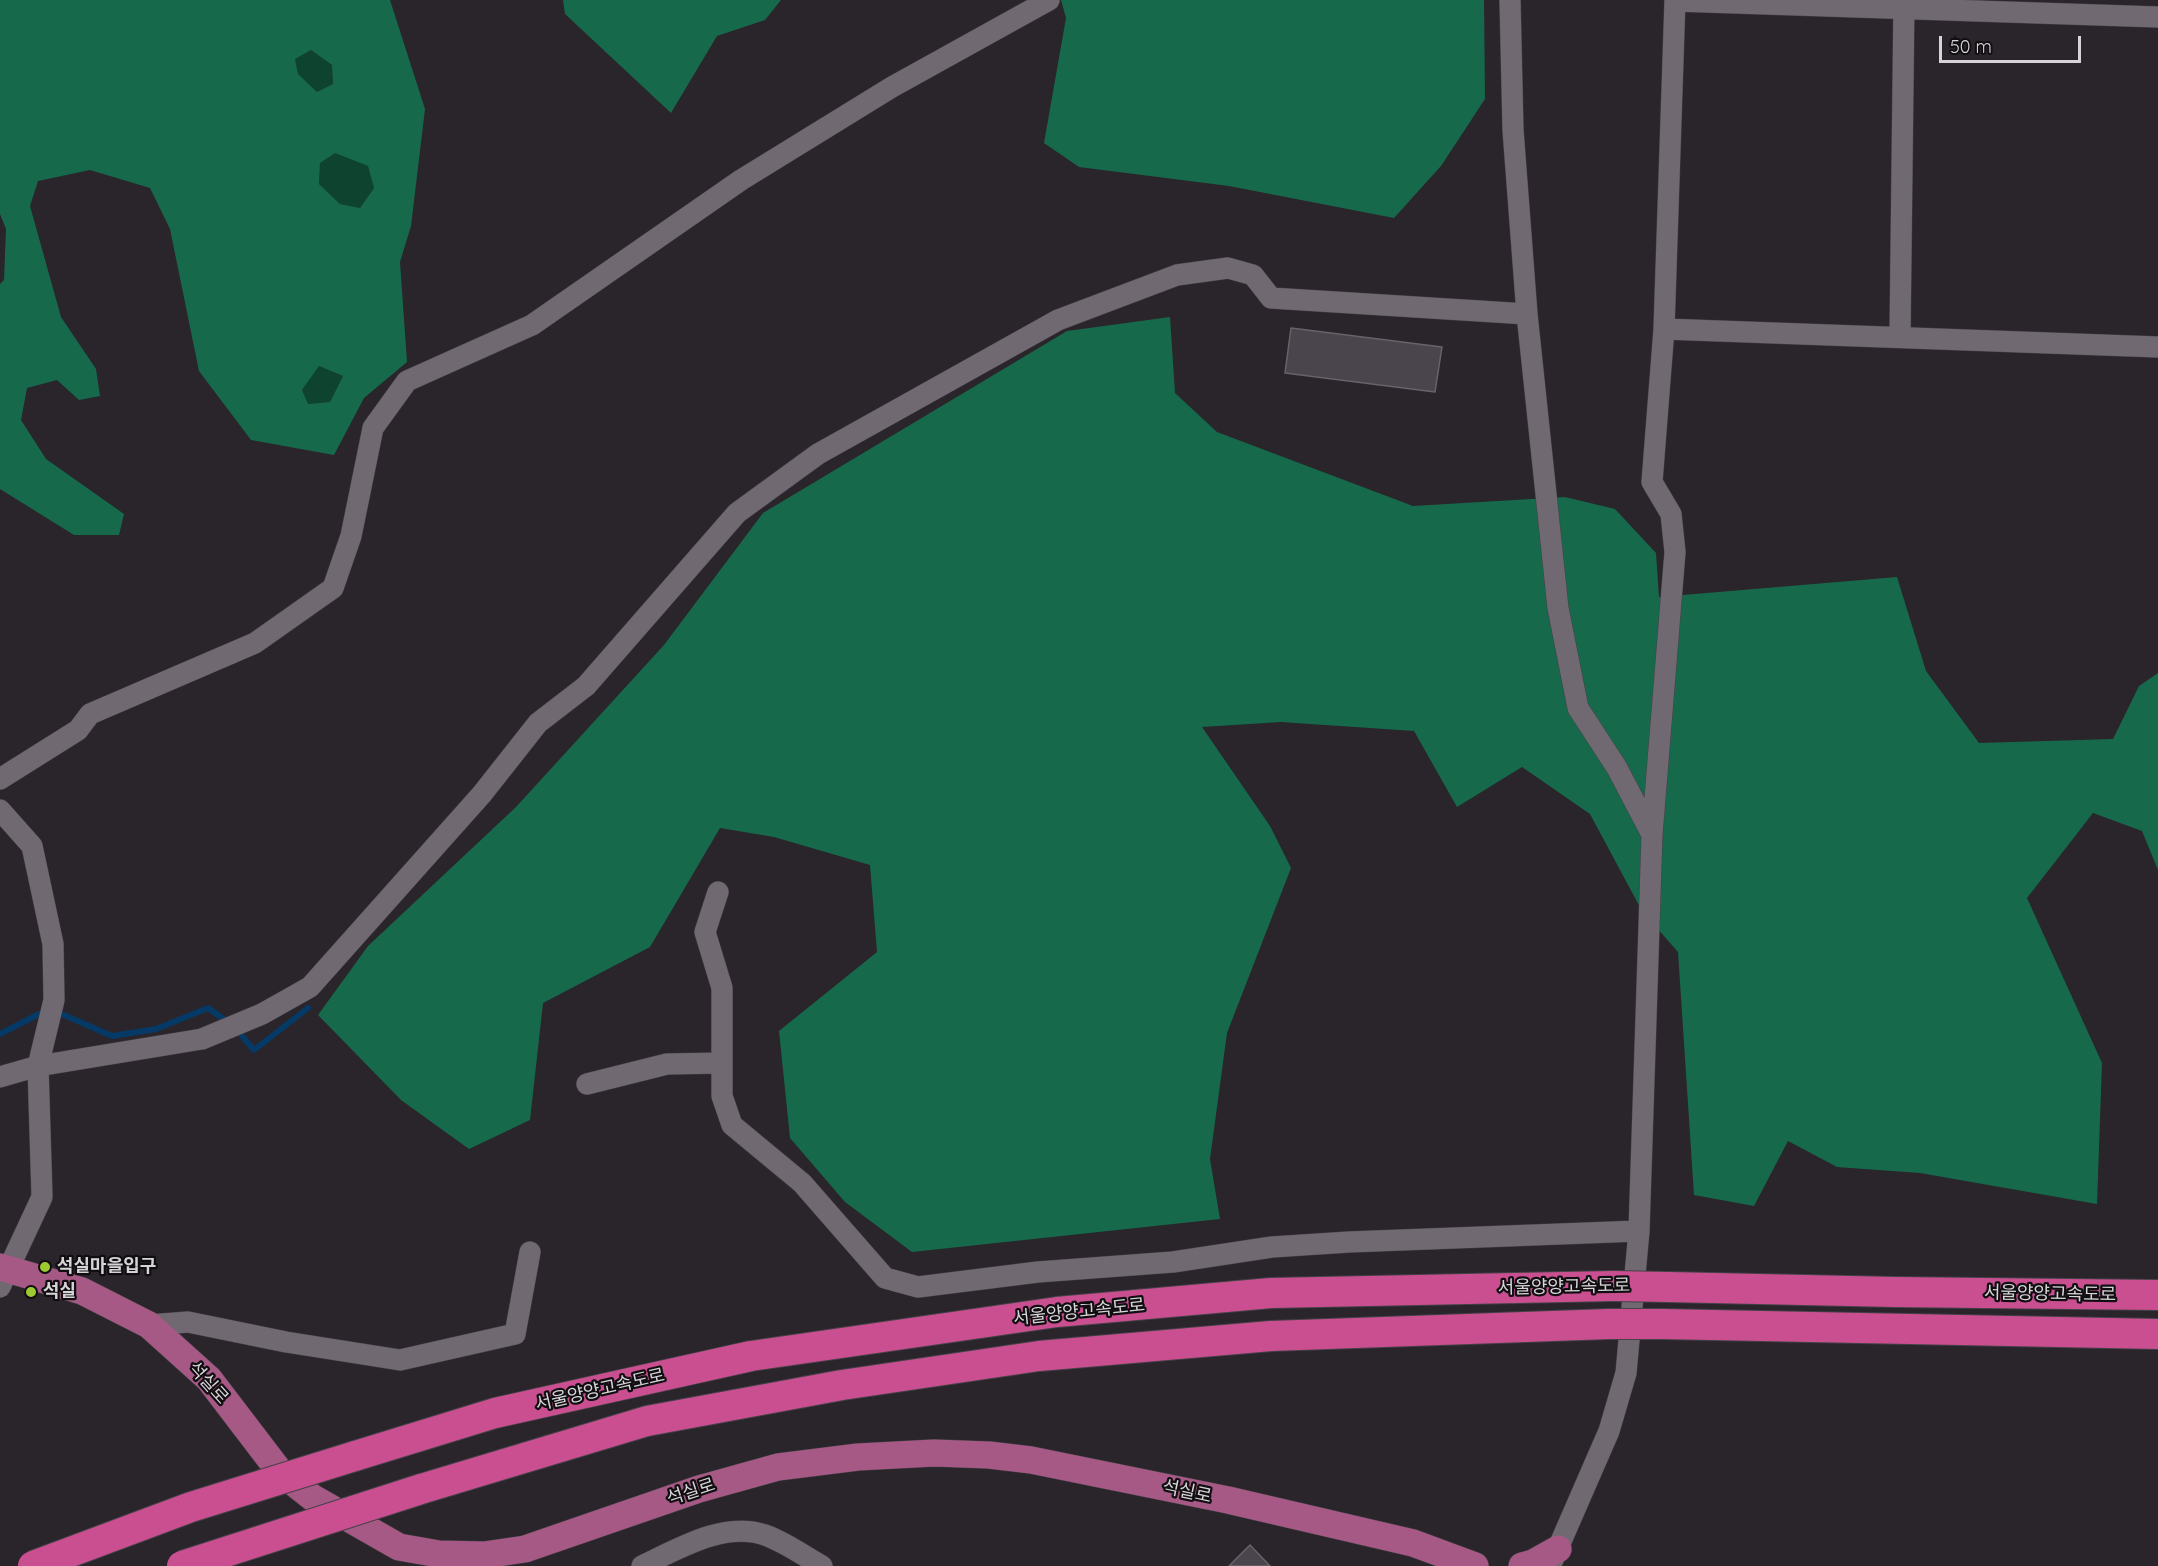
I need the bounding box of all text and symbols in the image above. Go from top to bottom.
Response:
scale bar [1942,24,2084,62]
text: 50 m [1950,35,1992,58]
place label: 석실마을입구 [57,1256,156,1278]
marker: 석실마을입구 [38,1260,52,1274]
street label: 서울양양고속도로 [1498,1275,1630,1299]
place label: 석실 [43,1281,76,1303]
street label: 서울양양고속도로 [1984,1282,2116,1306]
marker: 석실 [24,1285,38,1299]
street label: 서울양양고속도로 [1012,1294,1146,1330]
street label: 석실로 [183,1357,233,1409]
street label: 서울양양고속도로 [533,1365,667,1415]
street label: 석실로 [664,1474,718,1510]
street label: 석실로 [1160,1476,1214,1508]

